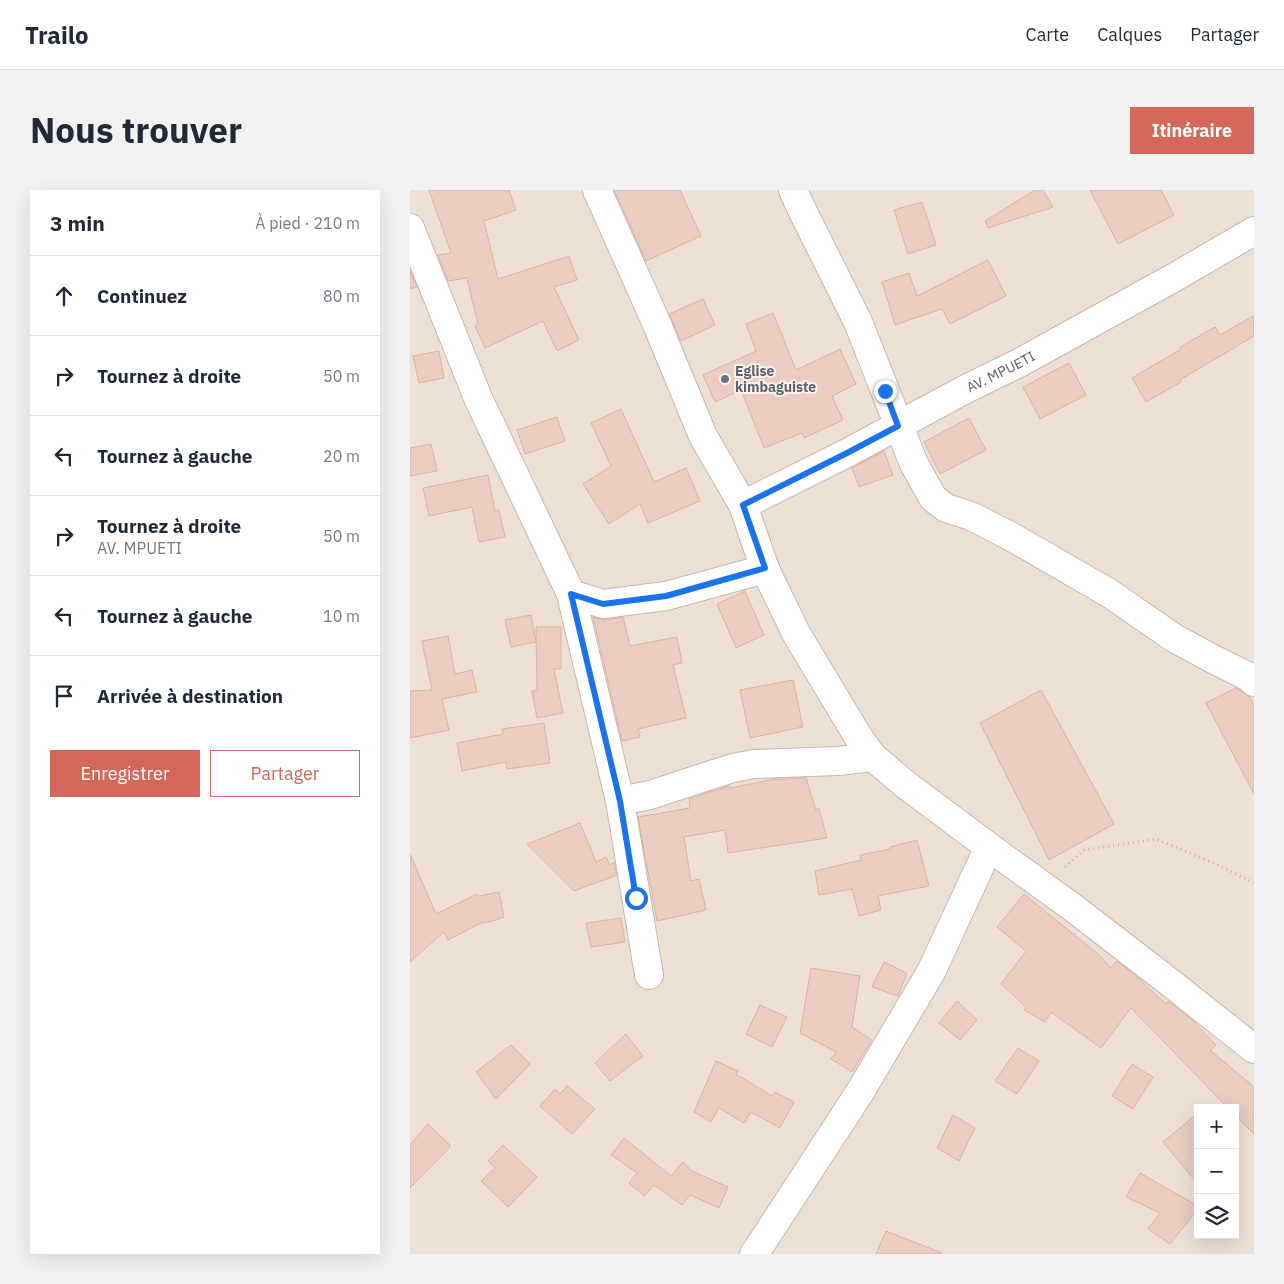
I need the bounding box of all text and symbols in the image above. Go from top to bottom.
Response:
text: Trailo [25,19,89,51]
text: Carte [1026,23,1069,46]
text: Calques [1097,23,1162,46]
text: Partager [1190,23,1259,46]
text: Nous trouver [30,107,242,153]
button: Itinéraire [1130,107,1254,154]
text: 3 min [50,209,105,237]
text: À pied · 210 m [255,213,360,233]
icon: ahead [50,282,78,310]
text: Continuez [97,284,187,308]
text: 80 m [323,286,360,306]
street label: AV. MPUETI [963,347,1038,396]
icon: right [50,362,78,390]
place label: Eglise kimbaguiste [735,362,816,396]
text: Tournez à droite [97,364,241,388]
text: 50 m [323,366,360,386]
marker: Eglise kimbaguiste [719,373,731,385]
route end [874,380,897,403]
icon: left [50,442,78,470]
text: Tournez à gauche [97,444,253,468]
text: 20 m [323,446,360,466]
text: Tournez à droite [97,514,241,538]
icon: right [50,522,78,550]
text: 50 m [323,526,360,546]
text: AV. MPUETI [97,538,182,558]
icon: left [50,602,78,630]
text: Tournez à gauche [97,604,253,628]
text: 10 m [323,606,360,626]
icon: arrive [50,682,78,710]
text: Arrivée à destination [97,684,283,708]
button: Enregistrer [50,750,200,797]
button: Partager [210,750,360,797]
route start [625,887,648,910]
map controls [1194,1104,1239,1239]
button: + [1194,1104,1239,1149]
button: − [1194,1149,1239,1194]
button: layers [1194,1194,1239,1239]

